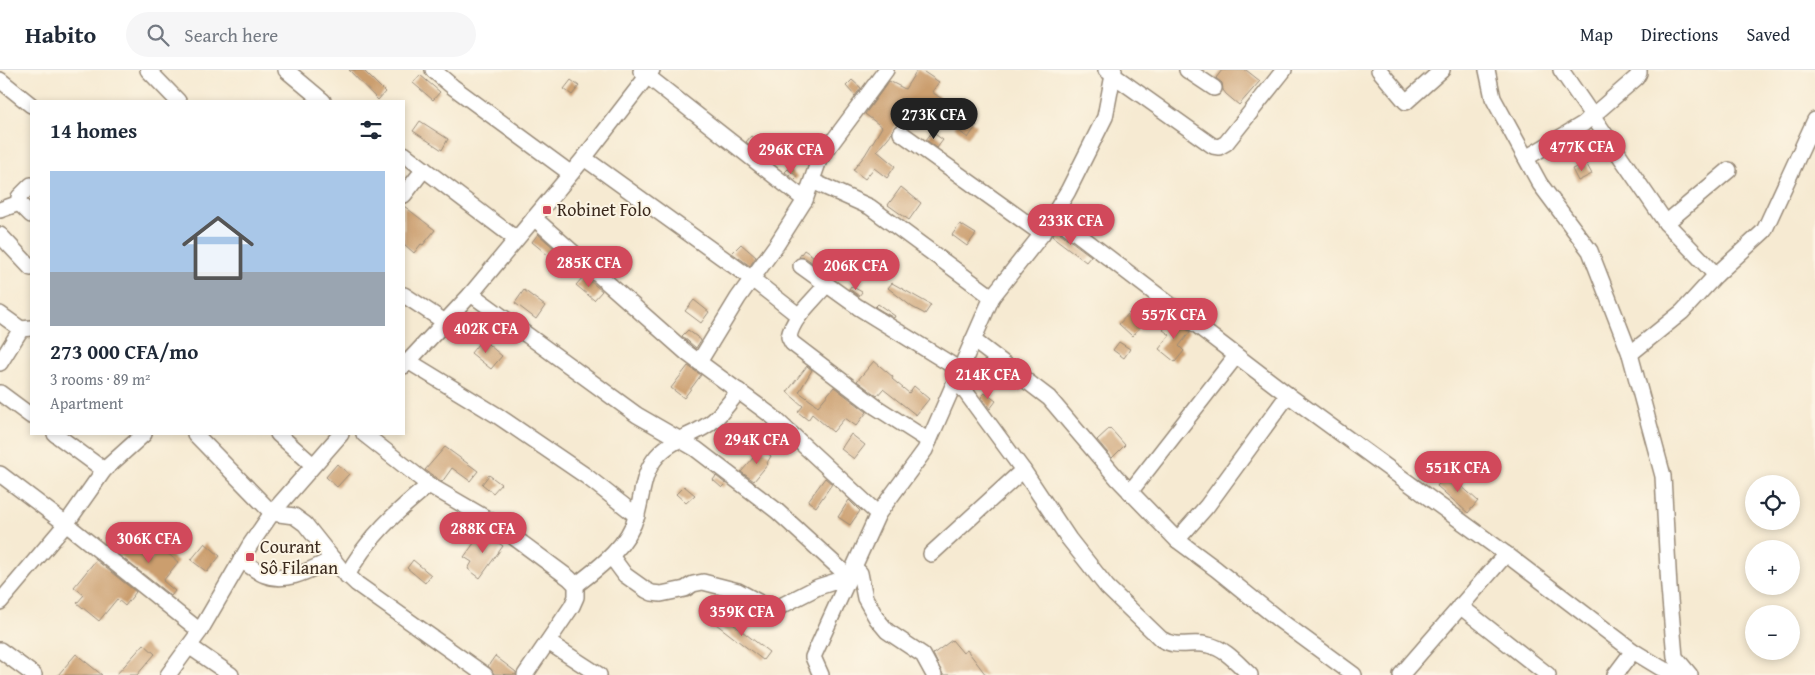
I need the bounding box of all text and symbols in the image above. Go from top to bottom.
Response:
search box [126,12,476,57]
text: Habito [25,17,96,52]
icon: search [144,21,172,49]
text: Search here [184,21,278,49]
text: Map [1580,21,1613,48]
text: Directions [1641,21,1718,48]
text: Saved [1746,21,1790,48]
pin: 273K CFA [882,98,986,140]
text: 273K CFA [902,102,966,126]
text: 14 homes [50,115,137,146]
icon: filters [357,116,385,144]
pin: 477K CFA [1530,129,1634,172]
pin: 296K CFA [739,132,843,175]
text: 477K CFA [1550,134,1614,158]
text: 296K CFA [759,137,823,161]
place label: Robinet Folo [557,196,651,223]
icon: home [173,203,263,293]
marker: Robinet Folo [541,204,553,216]
pin: 233K CFA [1019,204,1123,246]
text: 233K CFA [1039,208,1103,232]
pin: 285K CFA [537,246,641,288]
pin: 206K CFA [804,248,908,291]
text: 285K CFA [557,250,621,274]
text: 206K CFA [824,253,888,277]
pin: 557K CFA [1122,298,1226,340]
text: 557K CFA [1142,302,1206,326]
pin: 402K CFA [434,312,538,354]
text: 402K CFA [454,316,518,340]
text: 273 000 CFA/mo [50,336,198,367]
pin: 214K CFA [936,358,1040,400]
text: 214K CFA [956,362,1020,386]
text: 3 rooms · 89 m² [50,367,150,391]
text: Apartment [50,391,123,415]
pin: 294K CFA [705,422,809,465]
text: 294K CFA [725,427,789,451]
pin: 551K CFA [1406,450,1510,493]
text: 551K CFA [1426,455,1490,479]
map controls [1745,475,1800,660]
button: locate [1745,475,1800,530]
pin: 288K CFA [431,512,535,554]
text: 288K CFA [451,516,515,540]
pin: 306K CFA [97,522,201,564]
text: 306K CFA [117,526,181,550]
place label: Courant Sô Filanan [260,533,338,581]
button: + [1745,540,1800,595]
marker: Courant Sô Filanan [244,551,256,563]
pin: 359K CFA [690,594,794,637]
text: 359K CFA [710,599,774,623]
button: − [1745,605,1800,660]

